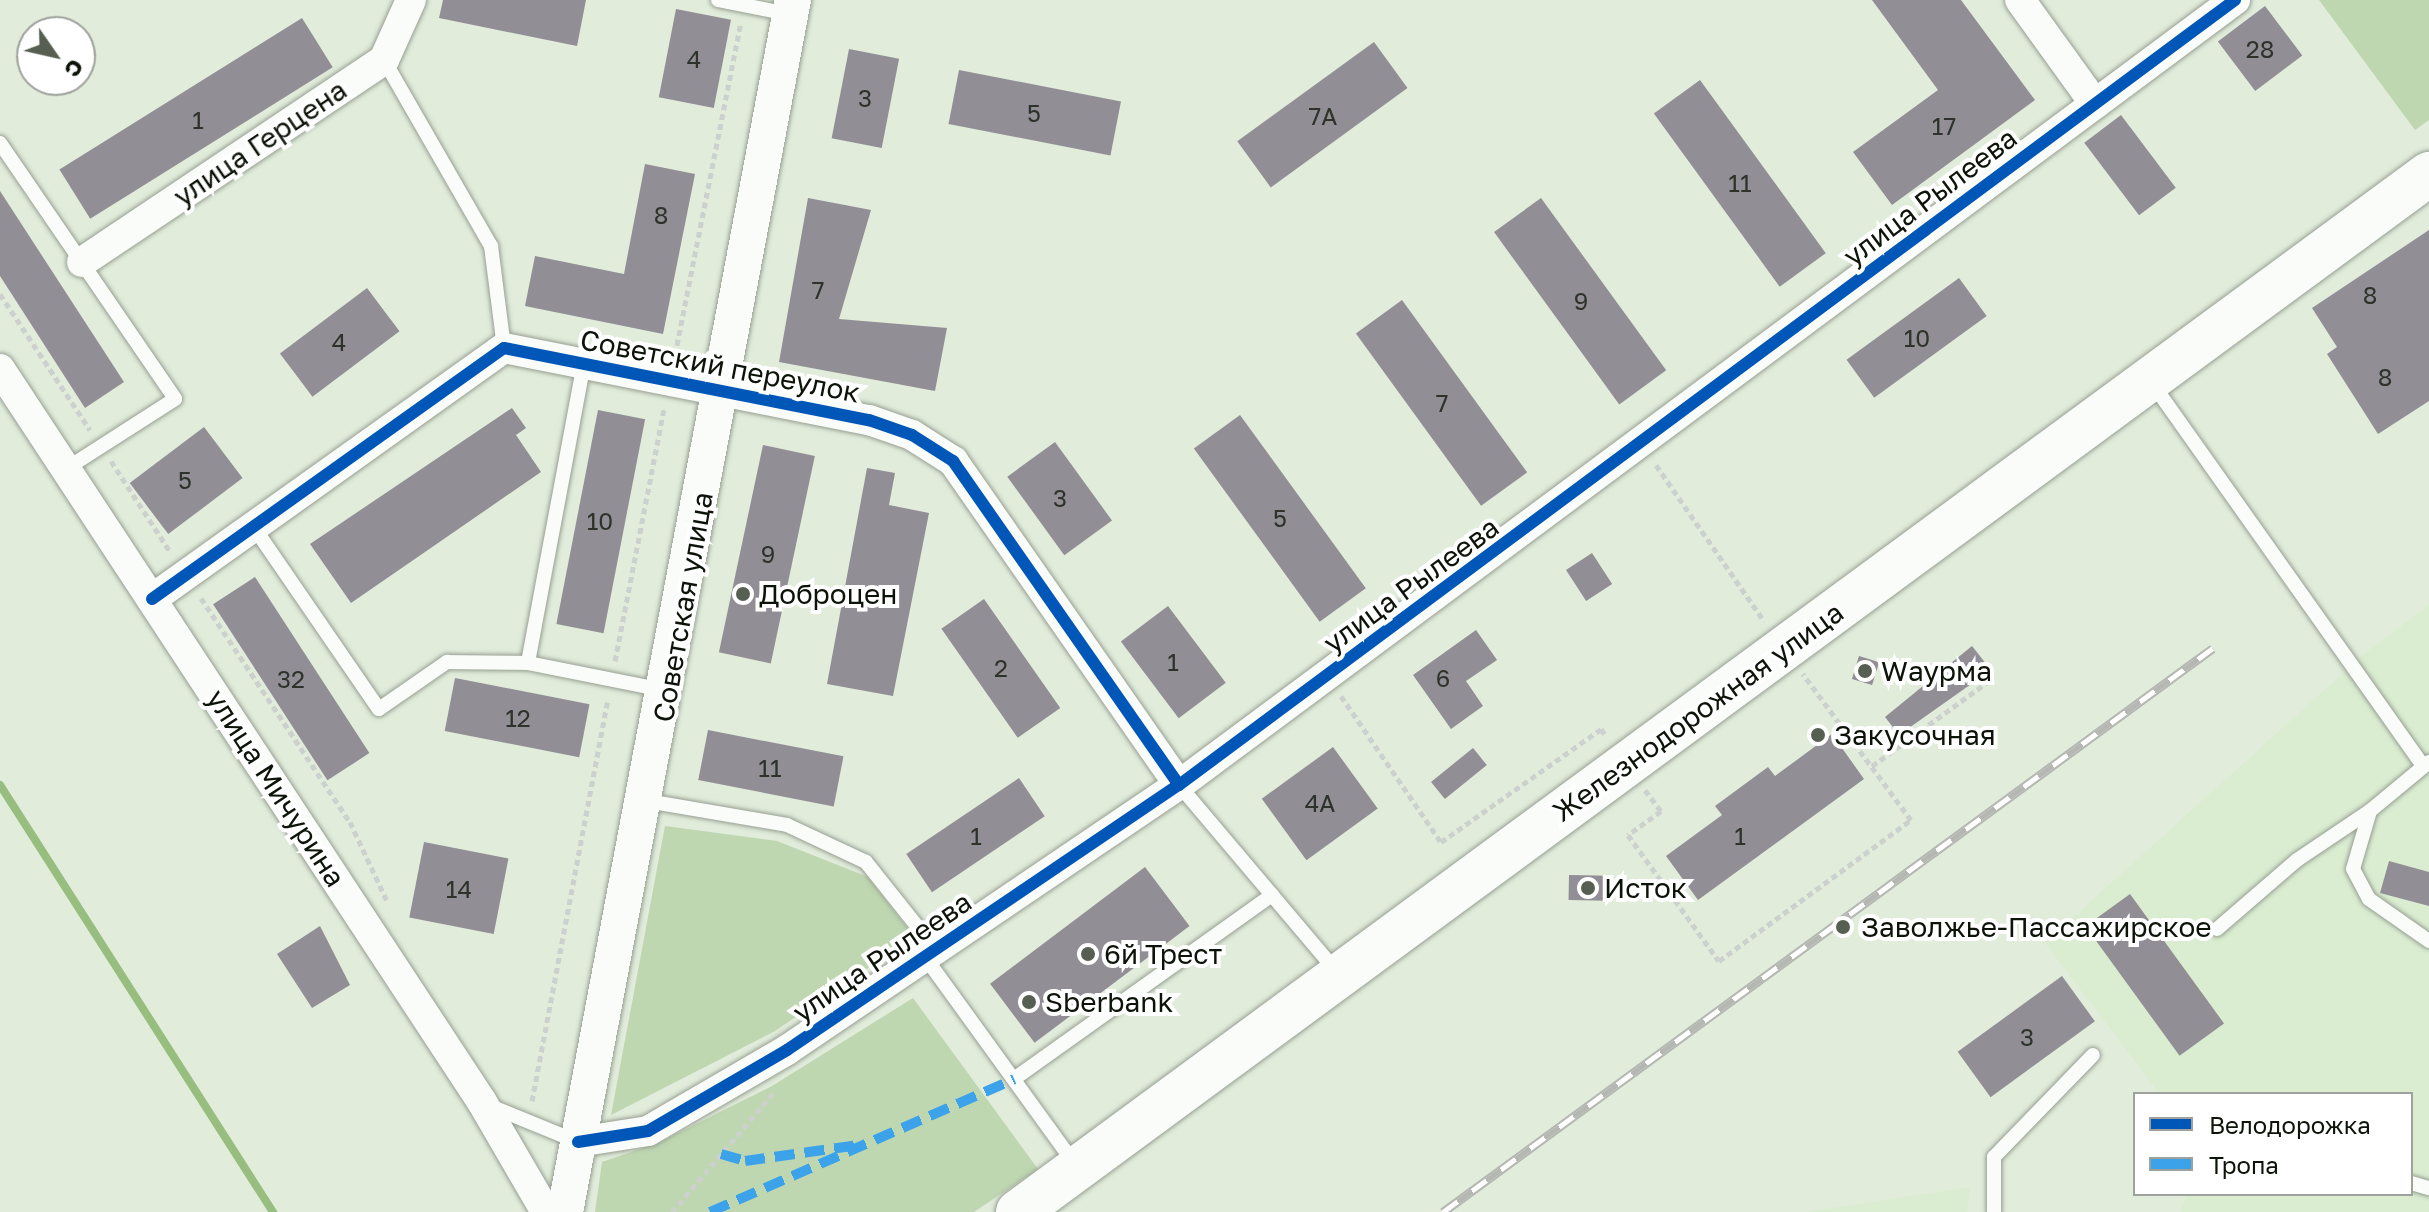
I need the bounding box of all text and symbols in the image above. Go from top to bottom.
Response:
north arrow [16,16,96,96]
house number: 28 [2246,35,2274,63]
house number: 4 [687,45,701,73]
text: С [59,55,90,83]
street label: улица Герцена [167,73,353,213]
house number: 3 [858,84,872,112]
house number: 5 [1027,99,1041,127]
house number: 7А [1309,102,1337,130]
house number: 1 [192,106,204,134]
house number: 17 [1932,112,1956,140]
street label: улица Рылеева [1837,121,2023,273]
house number: 11 [1728,169,1752,197]
house number: 8 [654,201,668,229]
house number: 7 [812,276,824,304]
house number: 8 [2363,281,2377,309]
house number: 9 [1574,287,1588,315]
street label: Советский переулок [577,322,863,410]
house number: 10 [1904,324,1930,352]
house number: 4 [332,328,346,356]
house number: 8 [2378,363,2392,391]
house number: 7 [1436,389,1448,417]
house number: 5 [178,466,192,494]
house number: 3 [1053,484,1067,512]
street label: Советская улица [646,489,720,725]
house number: 5 [1273,504,1287,532]
house number: 10 [587,507,613,535]
street label: улица Рылеева [1317,510,1505,660]
house number: 9 [761,540,775,568]
place label: Доброцен [759,577,897,611]
marker: Доброцен [734,585,752,603]
street label: Железнодорожная улица [1546,595,1850,829]
house number: 1 [1167,648,1179,676]
house number: 2 [994,654,1008,682]
place label: Wаурма [1881,654,1992,688]
marker: Wаурма [1856,662,1874,680]
house number: 6 [1436,664,1450,692]
house number: 32 [277,665,305,693]
street label: улица Мичурина [200,683,352,893]
house number: 12 [505,704,531,732]
place label: Закусочная [1834,718,1996,752]
marker: Закусочная [1809,726,1827,744]
house number: 11 [758,754,782,782]
house number: 4А [1305,789,1335,817]
house number: 1 [970,822,982,850]
house number: 1 [1734,822,1746,850]
place label: Исток [1604,871,1687,905]
house number: 14 [446,875,472,903]
marker: Исток [1579,879,1597,897]
street label: улица Рылеева [786,885,978,1029]
place label: Заволжье-Пассажирское [1861,910,2211,944]
marker: Заволжье-Пассажирское [1832,916,1854,938]
place label: 6й Трест [1104,937,1222,971]
marker: 6й Трест [1079,945,1097,963]
place label: Sberbank [1045,985,1173,1019]
marker: Sberbank [1020,993,1038,1011]
house number: 3 [2020,1023,2034,1051]
legend [2133,1092,2413,1196]
text: Велодорожка [2209,1110,2371,1139]
text: Тропа [2209,1150,2279,1179]

